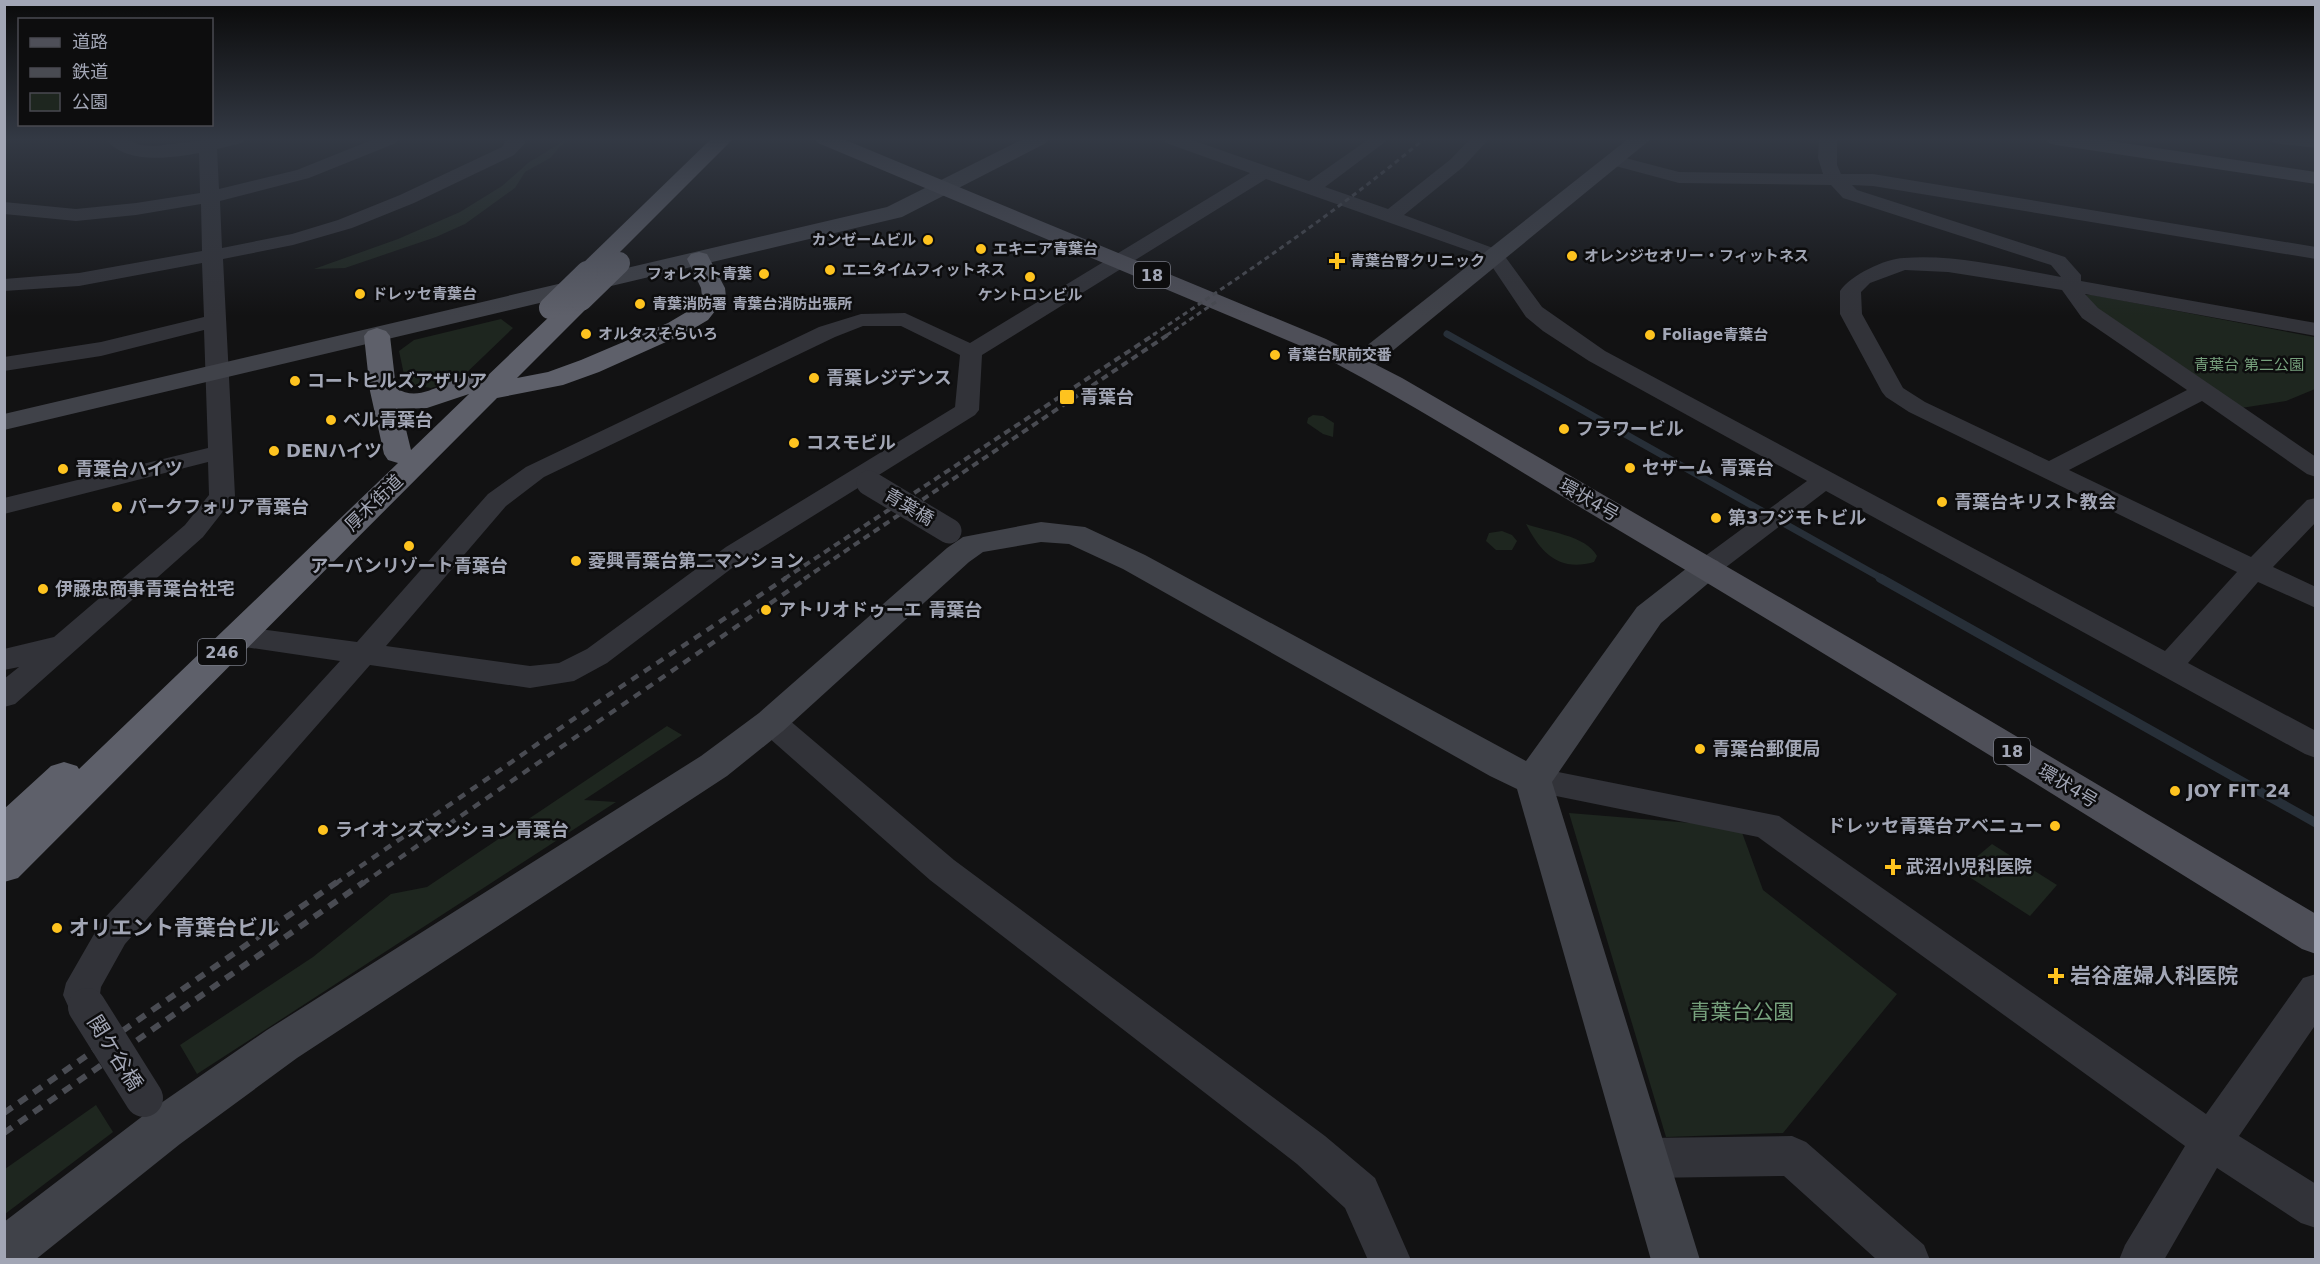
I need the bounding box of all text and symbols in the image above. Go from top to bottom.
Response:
legend [18,18,213,126]
text: 道路 [72,31,108,52]
text: 鉄道 [72,61,108,82]
text: 公園 [72,91,108,112]
place label: カンゼームビル [811,231,916,249]
marker: カンゼームビル [921,233,935,247]
place label: エキニア青葉台 [993,240,1098,258]
marker: エキニア青葉台 [974,242,988,256]
place label: オレンジセオリー・フィットネス [1584,247,1809,265]
marker: オレンジセオリー・フィットネス [1565,249,1579,263]
marker: 青葉台腎クリニック [1328,252,1346,270]
place label: 青葉台腎クリニック [1350,252,1485,270]
place label: エニタイムフィットネス [842,261,1006,279]
road number: 18 [1134,262,1170,288]
marker: エニタイムフィットネス [823,263,837,277]
place label: フォレスト青葉 [647,265,752,283]
marker: フォレスト青葉 [757,267,771,281]
marker: ケントロンビル [1023,270,1037,284]
place label: ドレッセ青葉台 [372,285,477,303]
place label: ケントロンビル [978,286,1082,304]
marker: ドレッセ青葉台 [353,287,367,301]
place label: 青葉消防署 青葉台消防出張所 [652,295,852,313]
marker: 青葉消防署 青葉台消防出張所 [633,297,647,311]
place label: オルタスそらいろ [598,325,718,343]
place label: Foliage青葉台 [1662,326,1768,344]
marker: オルタスそらいろ [579,327,593,341]
marker: Foliage青葉台 [1643,328,1657,342]
place label: 青葉台駅前交番 [1287,346,1392,364]
marker: 青葉台駅前交番 [1268,348,1282,362]
park label: 青葉台 第二公園 [2194,356,2304,374]
place label: 青葉レジデンス [826,367,952,388]
place label: コートヒルズアザリア [307,370,487,391]
marker: 青葉レジデンス [807,371,821,385]
marker: コートヒルズアザリア [288,374,302,388]
place label: 青葉台 [1080,386,1134,407]
marker: 青葉台 [1058,388,1076,406]
place label: ベル青葉台 [343,409,433,430]
marker: ベル青葉台 [324,413,338,427]
place label: フラワービル [1576,418,1684,439]
marker: フラワービル [1557,422,1571,436]
place label: コスモビル [806,432,896,453]
marker: コスモビル [787,436,801,450]
place label: DENハイツ [286,440,382,461]
marker: DENハイツ [267,444,281,458]
place label: セザーム 青葉台 [1642,457,1774,478]
place label: 青葉台ハイツ [75,458,183,479]
marker: セザーム 青葉台 [1623,461,1637,475]
marker: 青葉台ハイツ [56,462,70,476]
street label: 厚木街道 [340,470,407,535]
street label: 環状4号 [1556,474,1623,525]
street label: 青葉橋 [881,484,938,529]
place label: 青葉台キリスト教会 [1954,491,2116,512]
marker: 青葉台キリスト教会 [1935,495,1949,509]
place label: パークフォリア青葉台 [129,496,309,517]
marker: パークフォリア青葉台 [110,500,124,514]
place label: 第3フジモトビル [1728,507,1867,528]
marker: 第3フジモトビル [1709,511,1723,525]
marker: アーバンリゾート青葉台 [402,539,416,553]
place label: 菱興青葉台第二マンション [588,550,804,571]
marker: 菱興青葉台第二マンション [569,554,583,568]
place label: アーバンリゾート青葉台 [310,555,508,576]
place label: 伊藤忠商事青葉台社宅 [55,578,235,599]
marker: 伊藤忠商事青葉台社宅 [36,582,50,596]
place label: アトリオドゥーエ 青葉台 [778,599,982,620]
marker: アトリオドゥーエ 青葉台 [759,603,773,617]
road number: 246 [198,639,246,665]
place label: 青葉台郵便局 [1712,738,1820,759]
road number: 18 [1994,738,2030,764]
marker: 青葉台郵便局 [1693,742,1707,756]
street label: 環状4号 [2035,760,2102,811]
place label: JOY FIT 24 [2185,780,2290,801]
marker: JOY FIT 24 [2168,784,2182,798]
place label: ドレッセ青葉台アベニュー [1827,815,2043,836]
place label: ライオンズマンション青葉台 [335,819,569,840]
marker: ドレッセ青葉台アベニュー [2048,819,2062,833]
marker: ライオンズマンション青葉台 [316,823,330,837]
place label: 武沼小児科医院 [1906,856,2032,877]
marker: 武沼小児科医院 [1884,858,1902,876]
place label: オリエント青葉台ビル [69,916,279,940]
marker: オリエント青葉台ビル [50,921,64,935]
place label: 岩谷産婦人科医院 [2070,964,2238,988]
marker: 岩谷産婦人科医院 [2047,967,2065,985]
park label: 青葉台公園 [1690,1000,1795,1024]
street label: 関ケ谷橋 [83,1011,147,1095]

